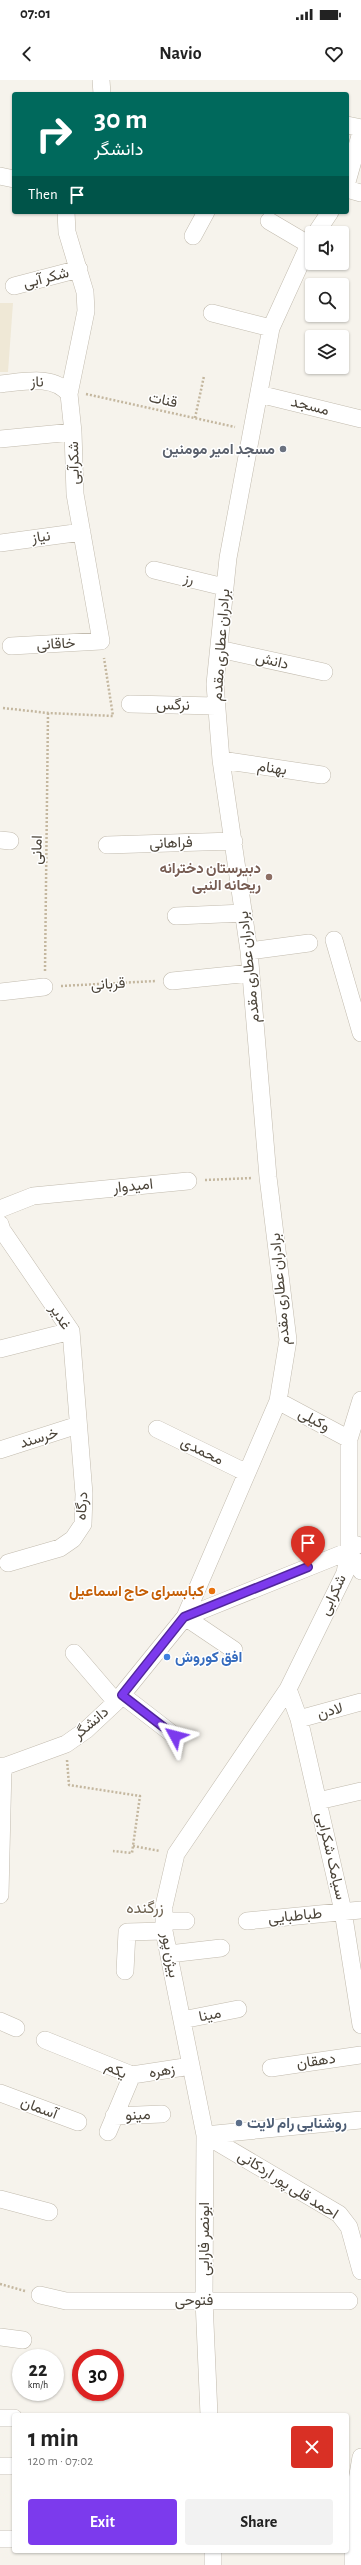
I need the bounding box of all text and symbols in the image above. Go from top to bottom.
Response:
text: 07:01 [20,6,51,21]
icon: back [16,43,38,65]
icon: heart [323,43,345,65]
text: Navio [159,45,202,63]
text: 30 m [94,106,147,134]
icon: right [28,108,80,160]
text: دانشگر [94,141,143,159]
icon: arrive [66,184,88,206]
text: Then [28,187,58,202]
map controls [305,226,349,374]
button: sound [305,226,349,270]
street label: شکر آبی [21,264,71,293]
button: search [305,278,349,322]
button: layers [305,330,349,374]
street label: ناز [29,374,44,391]
street label: قنات [147,390,179,410]
street label: مسجد [289,394,331,419]
street label: شکرآبی [65,441,84,485]
place label: مسجد امیر مومنین [162,442,275,458]
marker: مسجد امیر مومنین [278,444,288,454]
street label: نیاز [30,528,51,547]
street label: رز [181,570,196,588]
street label: برادران عطاری مقدم [210,588,234,702]
street label: خاقانی [36,635,76,655]
street label: دانش [254,650,290,674]
street label: نرگس [156,697,190,715]
street label: بهنام [256,758,288,779]
street label: امانی [29,835,47,865]
street label: فراهانی [149,835,193,853]
place label: دبیرستان دخترانه ریحانه النبی [159,861,261,894]
marker: دبیرستان دخترانه ریحانه النبی [264,872,274,882]
street label: برادران عطاری مقدم [236,910,264,1024]
street label: قربانی [90,976,126,994]
street label: امیدوار [111,1176,154,1197]
street label: برادران عطاری مقدم [268,1232,294,1346]
street label: غدیر [45,1301,74,1333]
street label: وکیلی [295,1406,332,1436]
street label: خرسند [18,1425,60,1452]
street label: محمدی [177,1434,226,1469]
street label: درگاه [74,1491,91,1521]
pin [291,1526,325,1567]
icon: arrive [297,1532,319,1554]
street label: شکرابی [317,1572,351,1619]
place label: کبابسرای حاج اسماعیل [69,1584,204,1601]
marker: کبابسرای حاج اسماعیل [207,1586,217,1596]
place label: افق کوروش [175,1650,242,1666]
marker: افق کوروش [162,1652,172,1662]
street label: لادن [316,1700,345,1723]
street label: دانشگر [70,1704,112,1743]
position arrow [154,1715,196,1757]
street label: سیامک شکرابی [312,1811,348,1902]
district label: زرگنده [126,1900,164,1918]
street label: طباطبایی [267,1906,323,1928]
street label: بیژن پور [157,1930,181,1979]
street label: مینا [198,2005,223,2025]
street label: دهقان [296,2051,337,2072]
street label: یکم [102,2058,129,2083]
street label: زهره [148,2062,176,2081]
street label: آسمان [18,2093,61,2123]
street label: مینو [125,2107,151,2124]
place label: روشنایی رام لایت [247,2116,347,2133]
marker: روشنایی رام لایت [234,2118,244,2128]
street label: احمد قلی پور اردکانی [234,2148,341,2224]
street label: ابونصر فارابی [197,2202,214,2276]
street label: فتوحی [175,2293,213,2310]
speed limit sign: 30 [72,2349,124,2401]
text: 22 [29,2360,47,2380]
text: km/h [28,2380,48,2390]
button: close [291,2426,333,2468]
text: 1 min [28,2427,79,2451]
text: 120 m · 07:02 [28,2455,93,2468]
button: Exit [28,2499,177,2545]
button: Share [185,2499,333,2545]

